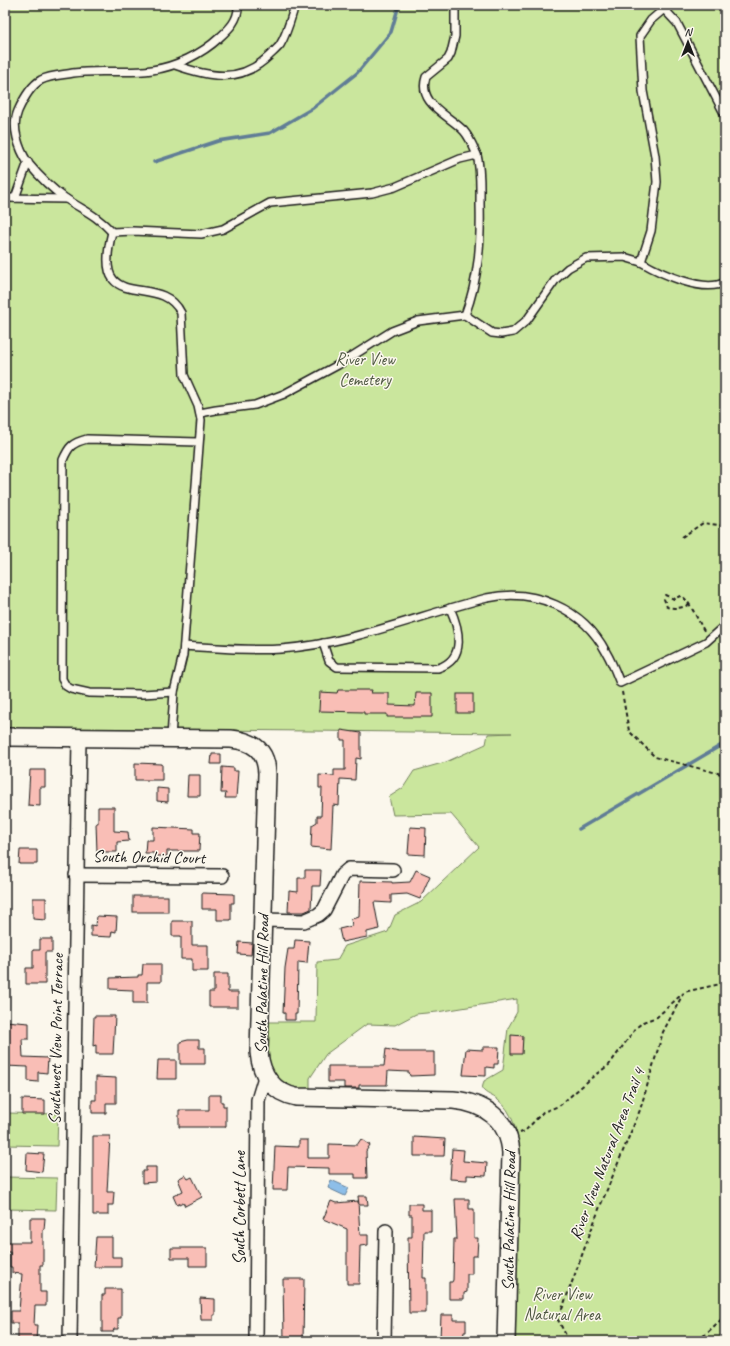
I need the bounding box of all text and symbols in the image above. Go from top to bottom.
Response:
north arrow [668,22,708,62]
text: N [685,25,694,39]
park label: River View Cemetery [335,349,396,390]
street label: South Orchid Court [93,846,208,869]
street label: South Palatine Hill Road [250,911,274,1054]
street label: Southwest View Point Terrace [44,952,68,1124]
street label: River View Natural Area Trail 4 [565,1063,650,1243]
street label: South Palatine Hill Road [497,1148,521,1291]
street label: South Corbett Lane [229,1150,250,1265]
park label: River View Natural Area [524,1284,601,1325]

